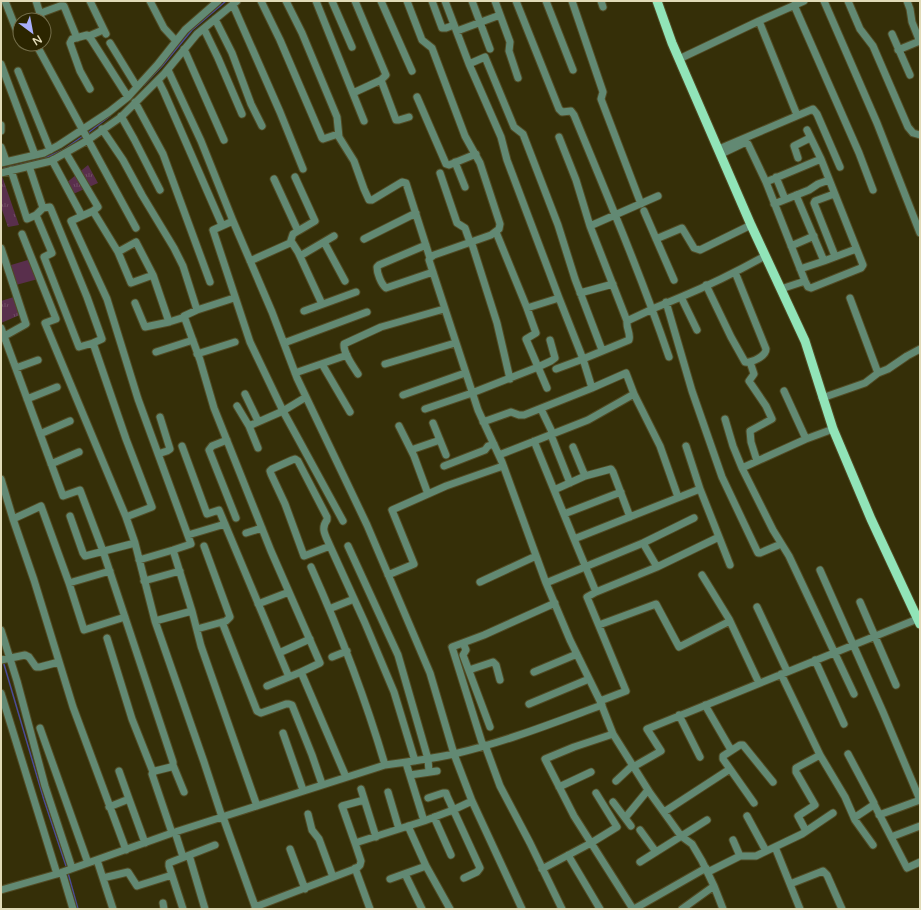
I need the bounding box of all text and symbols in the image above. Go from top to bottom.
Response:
north arrow [12,12,52,52]
text: N [30,32,44,48]

